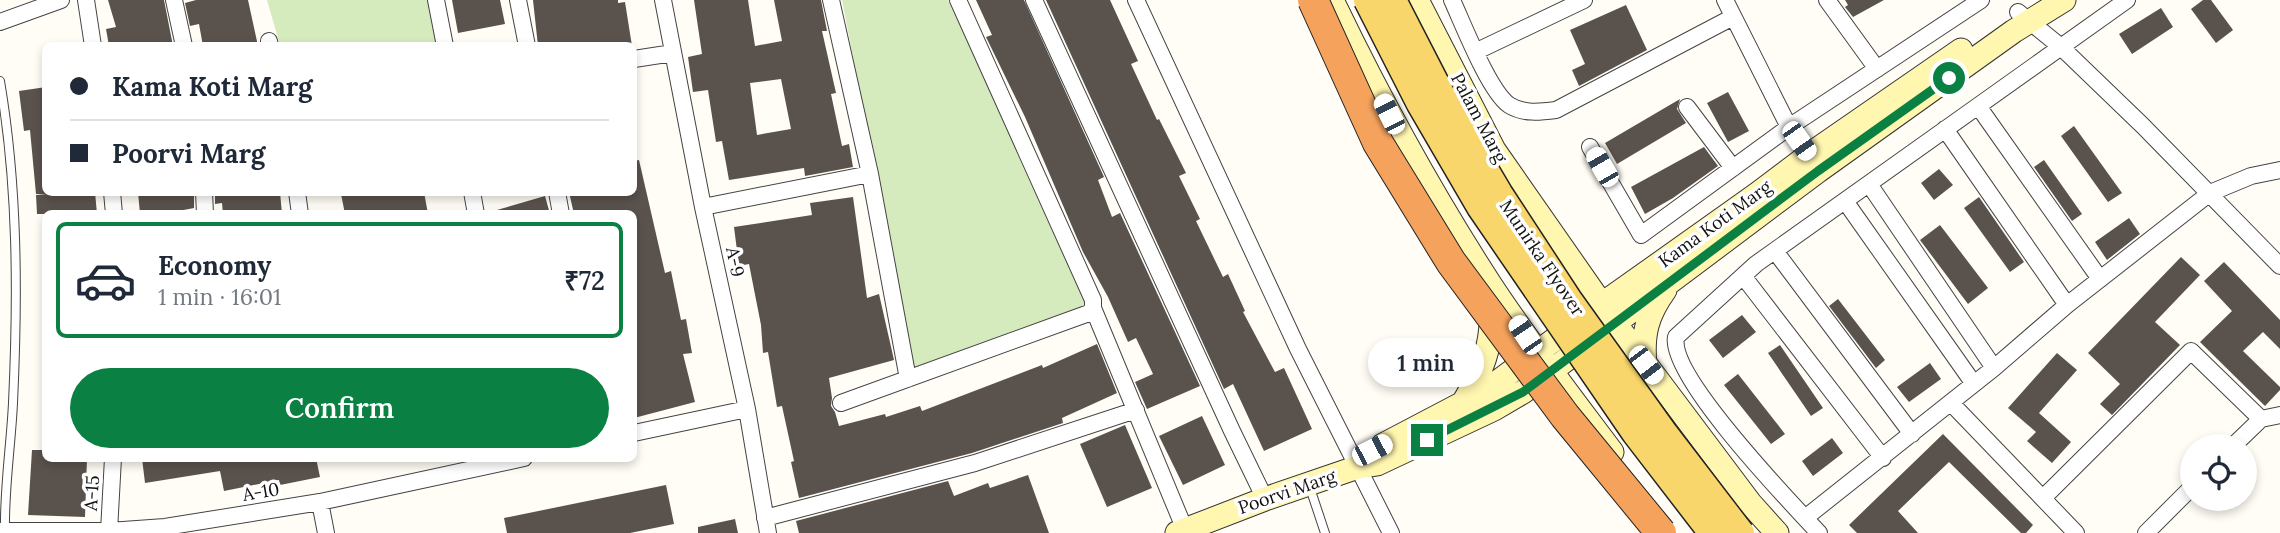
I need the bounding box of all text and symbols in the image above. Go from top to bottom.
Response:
route start [1933,62,1965,94]
street label: Palam Marg [1446,69,1513,168]
text: Kama Koti Marg [112,70,312,103]
car [1371,91,1408,137]
car [1779,118,1820,164]
text: Poorvi Marg [112,137,265,170]
car [1583,144,1622,190]
street label: Kama Koti Marg [1654,174,1777,272]
street label: Munirka Flyover [1495,195,1590,321]
street label: A-9 [721,244,750,279]
icon: car [74,249,137,312]
text: Economy [158,249,271,282]
text: ₹72 [564,264,605,297]
text: 1 min · 16:01 [158,282,281,311]
car [1505,312,1546,358]
callout: 1 min [1369,338,1485,388]
car [1625,342,1668,388]
text: 1 min [1397,348,1455,377]
button: Confirm [70,368,609,448]
route end [1411,424,1443,456]
car [1349,431,1396,469]
map controls [2180,434,2257,511]
button: locate [2180,434,2257,511]
street label: Poorvi Marg [1235,464,1340,519]
street label: A-15 [79,474,104,513]
street label: A-10 [240,477,281,506]

